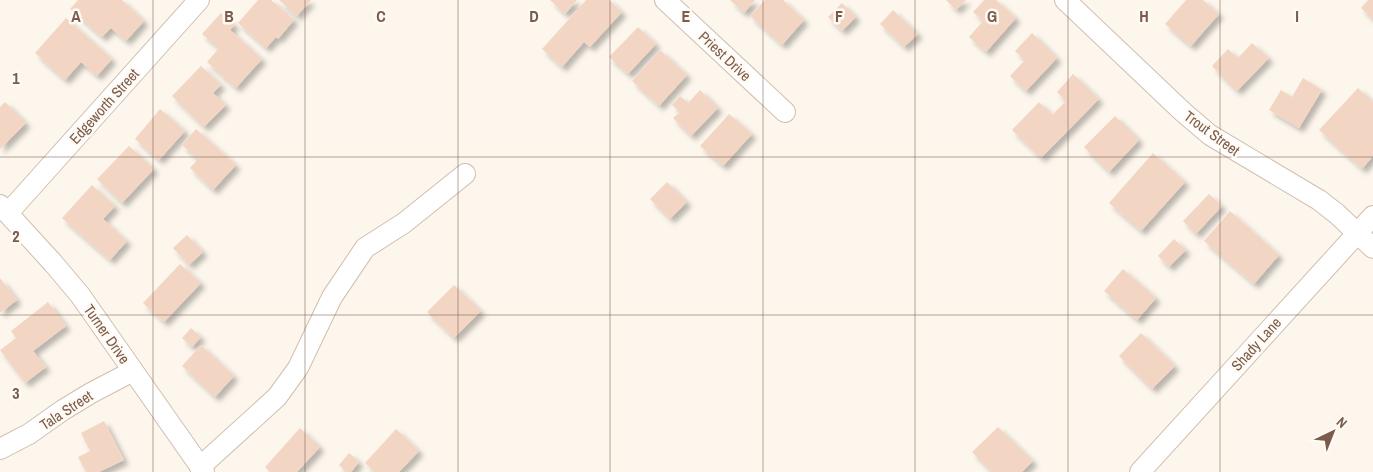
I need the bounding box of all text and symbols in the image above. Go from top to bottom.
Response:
text: A [71,5,81,27]
text: B [224,5,234,27]
text: C [376,5,386,27]
text: D [529,5,539,27]
text: E [682,5,691,27]
text: F [835,5,843,27]
text: G [987,5,997,27]
text: H [1139,5,1149,27]
text: I [1295,5,1299,27]
street label: Priest Drive [694,26,756,86]
street label: Edgeworth Street [64,63,144,148]
text: 1 [12,67,20,89]
street label: Trout Street [1180,106,1245,161]
text: 2 [12,225,20,247]
street label: Turner Drive [79,300,135,368]
street label: Shady Lane [1226,312,1286,375]
text: 3 [12,382,20,404]
street label: Tala Street [36,385,97,435]
north arrow [1308,407,1358,457]
text: N [1333,413,1351,432]

